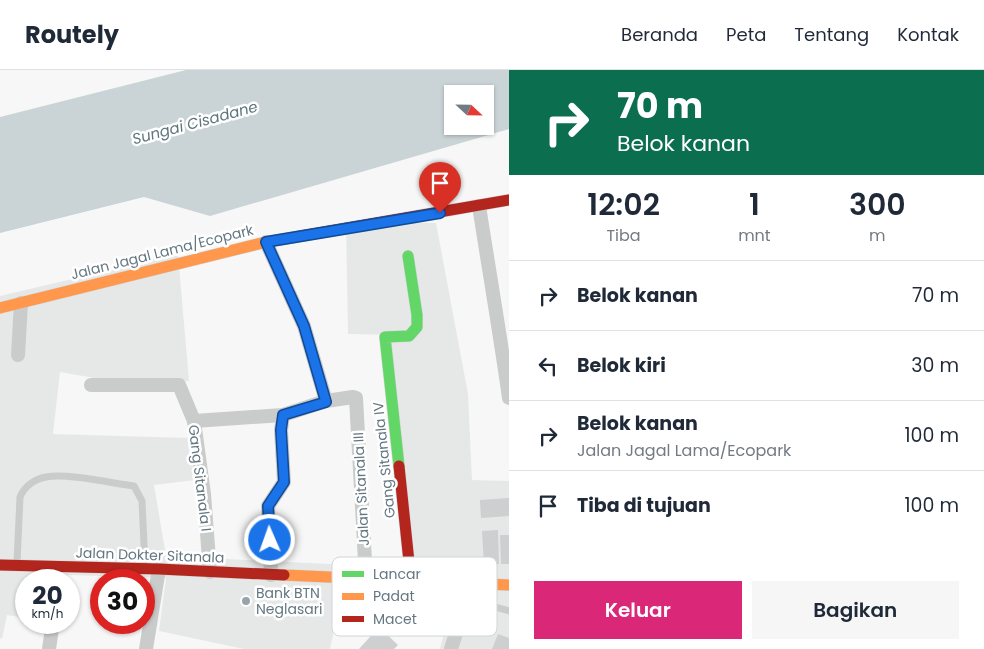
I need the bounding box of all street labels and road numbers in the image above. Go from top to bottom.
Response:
street label: Jalan Jagal Lama/Ecopark [69,219,256,284]
street label: Gang Sitanala IV [368,400,400,519]
street label: Gang Sitanala I [184,424,216,532]
street label: Jalan Sitanala III [348,431,374,547]
street label: Jalan Dokter Sitanala [75,542,225,568]

